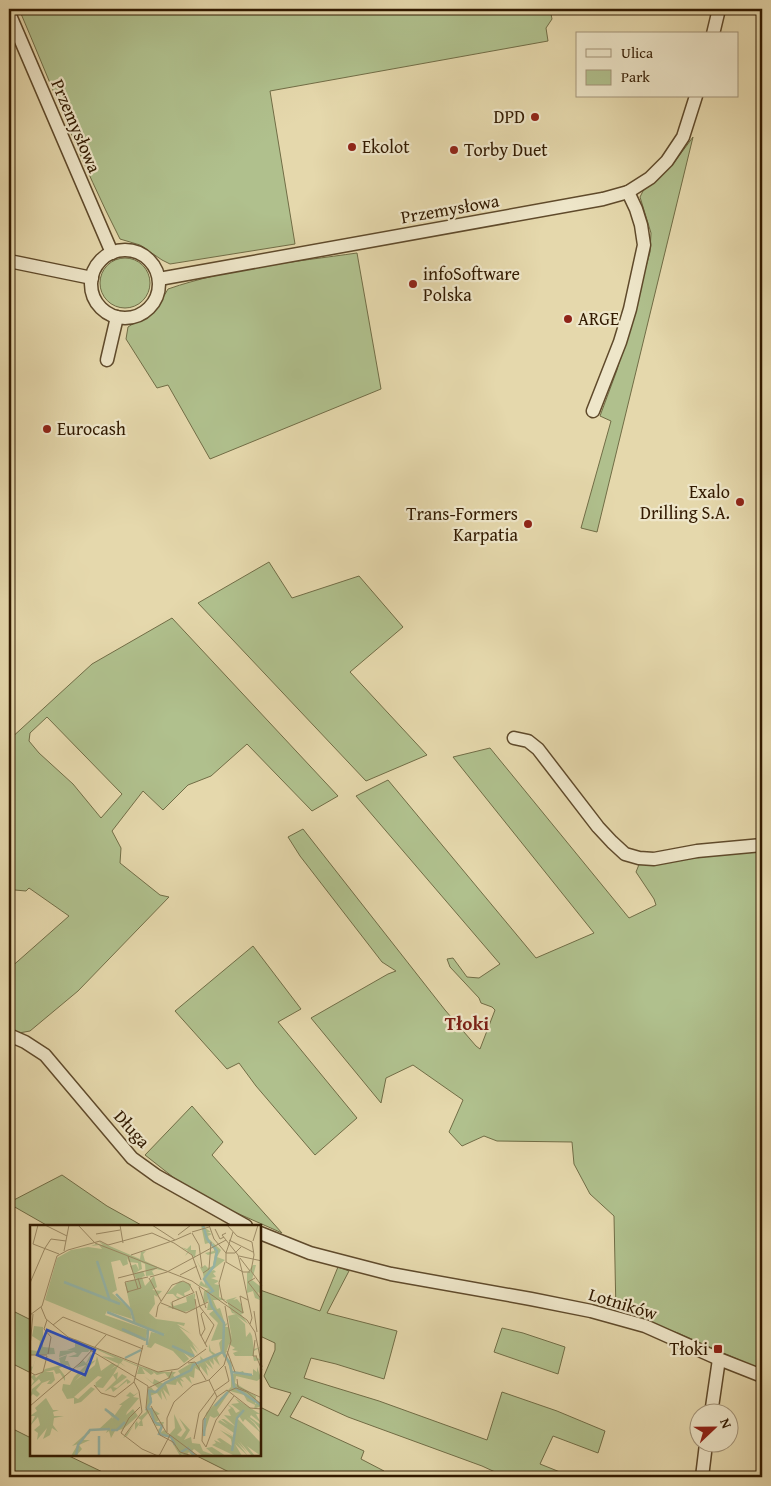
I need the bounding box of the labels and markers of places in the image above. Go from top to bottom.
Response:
place label: DPD [493,103,525,130]
marker: DPD [529,111,541,123]
place label: Ekolot [362,133,410,160]
place label: Torby Duet [464,136,548,163]
marker: Ekolot [346,141,358,153]
marker: Torby Duet [448,144,460,156]
place label: infoSoftware Polska [423,260,520,308]
marker: infoSoftware Polska [407,278,419,290]
place label: ARGE [578,305,619,332]
marker: ARGE [562,313,574,325]
place label: Eurocash [57,415,126,442]
marker: Eurocash [41,423,53,435]
place label: Exalo Drilling S.A. [640,478,730,526]
marker: Exalo Drilling S.A. [734,496,746,508]
place label: Trans-Formers Karpatia [406,500,518,548]
marker: Trans-Formers Karpatia [522,518,534,530]
place label: Tłoki [669,1335,708,1362]
marker: Tłoki [712,1343,724,1355]

